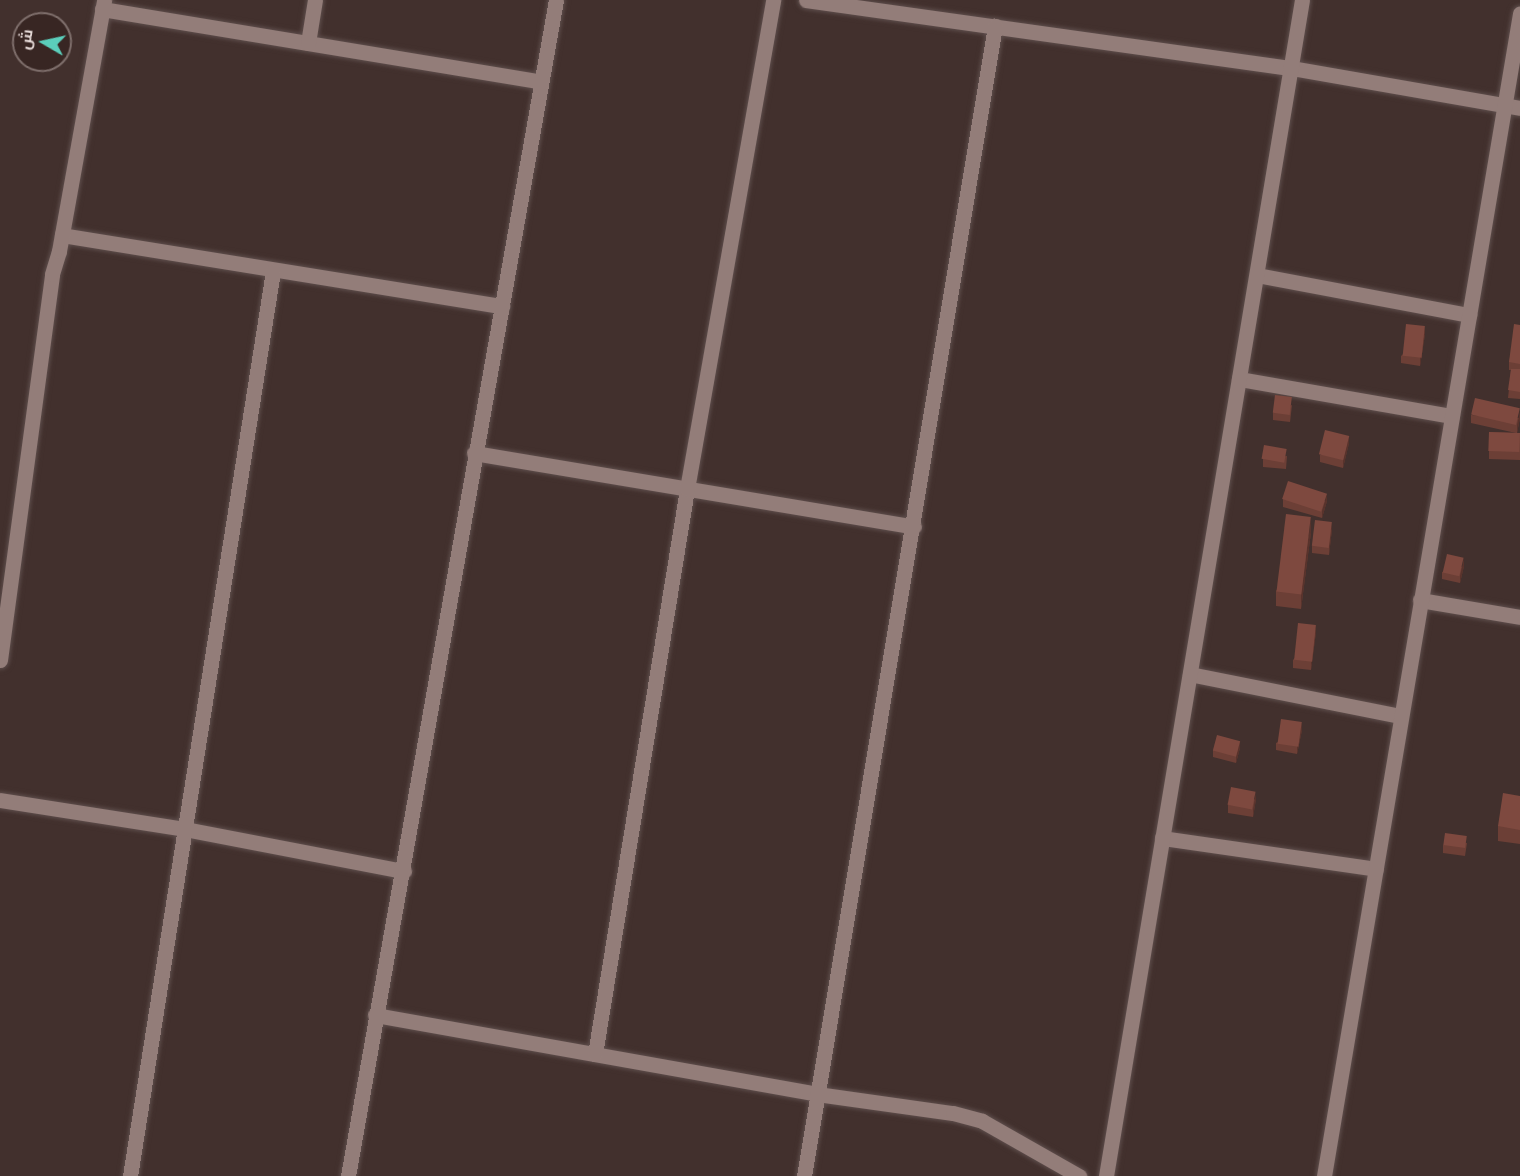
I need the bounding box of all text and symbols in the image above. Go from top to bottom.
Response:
north arrow [12,12,72,72]
text: ش [14,28,39,51]

